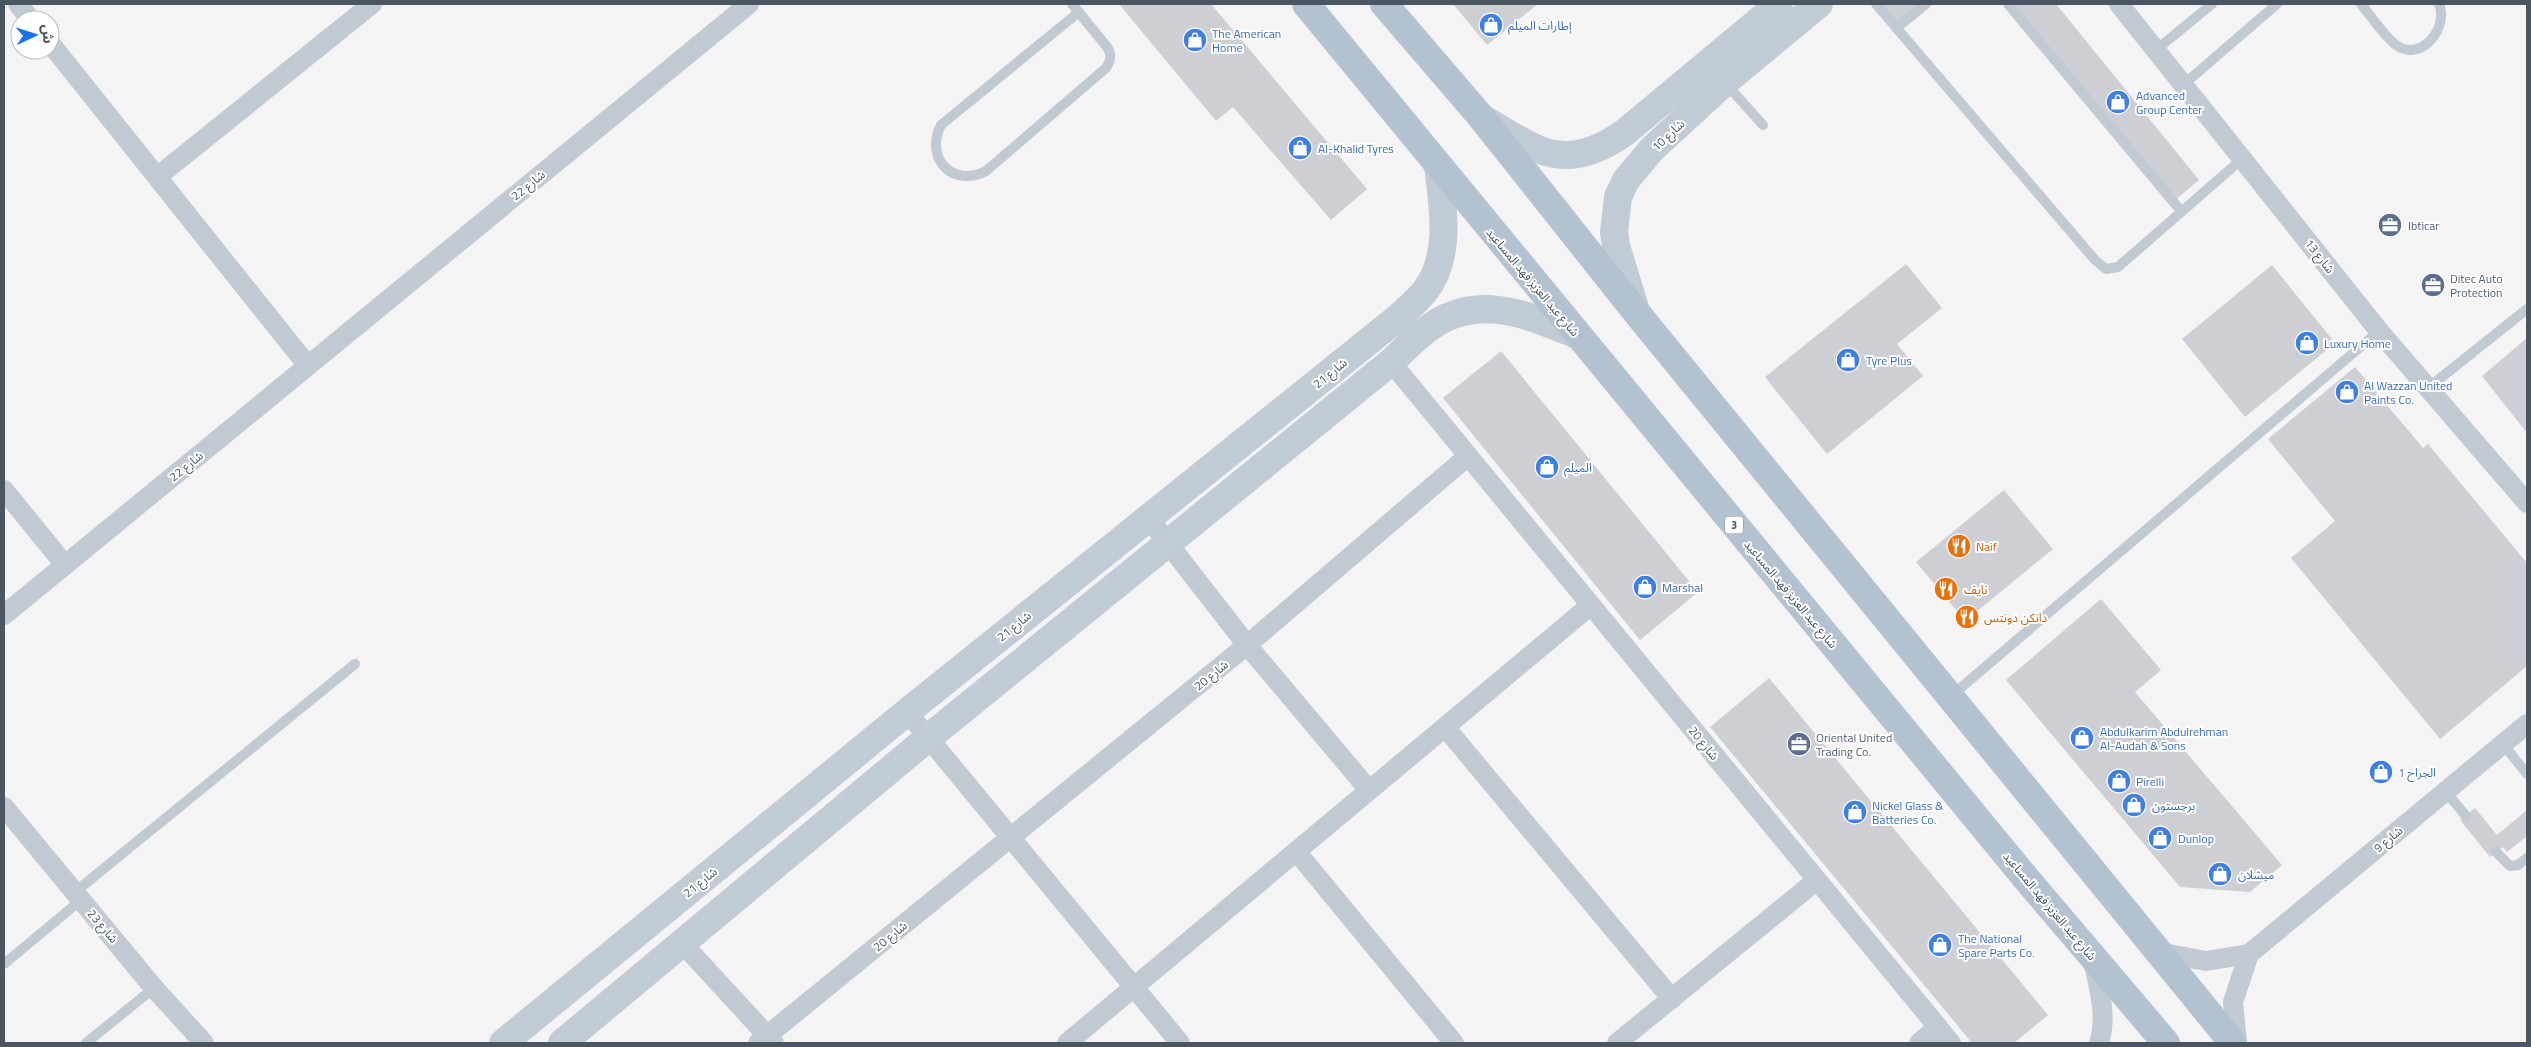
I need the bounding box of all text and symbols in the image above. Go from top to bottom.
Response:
north arrow [10,10,60,60]
shop icon: إطارات الميلم [1478,12,1504,38]
place label: إطارات الميلم [1508,16,1572,35]
text: ش [37,24,60,44]
place label: The American Home [1212,24,1281,57]
shop icon: The American Home [1182,27,1208,53]
place label: Advanced Group Center [2136,86,2202,119]
shop icon: Advanced Group Center [2105,89,2131,115]
street label: شارع 10 [1647,115,1689,155]
shop icon: Al-Khalid Tyres [1287,135,1313,161]
place label: Al-Khalid Tyres [1318,139,1394,158]
street label: شارع 22 [507,165,549,205]
office icon: Ibticar [2377,212,2403,238]
place label: Ibticar [2408,216,2439,235]
street label: شارع عبد العزيز فهد المساعيد [1482,224,1584,340]
street label: شارع 13 [2300,235,2340,277]
place label: Ditec Auto Protection [2450,269,2503,302]
office icon: Ditec Auto Protection [2420,272,2446,298]
shop icon: Luxury Home [2294,330,2320,356]
place label: Luxury Home [2324,334,2391,353]
shop icon: Tyre Plus [1835,347,1861,373]
place label: Tyre Plus [1866,351,1912,370]
street label: شارع 21 [1309,353,1351,393]
place label: Al Wazzan United Paints Co. [2364,376,2452,409]
shop icon: Al Wazzan United Paints Co. [2334,379,2360,405]
street label: شارع 22 [165,446,207,486]
shop icon: الميلم [1534,454,1560,480]
place label: الميلم [1564,458,1592,477]
road number: 3 [1725,516,1743,534]
restaurant icon: Naif [1946,533,1972,559]
street label: شارع عبد العزيز فهد المساعيد [1740,536,1842,652]
place label: Naif [1976,537,1997,556]
shop icon: Marshal [1632,574,1658,600]
restaurant icon: نايف [1933,576,1959,602]
place label: Marshal [1662,578,1703,597]
place label: نايف [1964,580,1987,599]
restaurant icon: دانكن دونتس [1954,604,1980,630]
street label: شارع 21 [993,606,1035,646]
place label: دانكن دونتس [1984,608,2048,627]
street label: شارع 20 [1190,655,1232,695]
street label: شارع 20 [1684,722,1724,764]
place label: Abdulkarim Abdulrehman Al-Audah & Sons [2100,722,2228,755]
shop icon: Abdulkarim Abdulrehman Al-Audah & Sons [2069,725,2095,751]
place label: Oriental United Trading Co. [1816,728,1892,761]
office icon: Oriental United Trading Co. [1786,731,1812,757]
shop icon: الجراح 1 [2368,759,2394,785]
place label: الجراح 1 [2398,763,2436,782]
shop icon: Pirelli [2106,768,2132,794]
place label: Pirelli [2136,772,2164,791]
shop icon: برجستون [2121,792,2147,818]
place label: Nickel Glass & Batteries Co. [1872,796,1944,829]
place label: برجستون [2152,796,2195,815]
shop icon: Nickel Glass & Batteries Co. [1842,799,1868,825]
street label: شارع 9 [2369,821,2407,857]
shop icon: Dunlop [2147,825,2173,851]
place label: Dunlop [2178,829,2214,848]
street label: شارع عبد العزيز فهد المساعيد [1999,848,2101,964]
shop icon: ميشلان [2207,861,2233,887]
street label: شارع 21 [679,862,721,902]
place label: ميشلان [2238,865,2274,884]
street label: شارع 23 [83,905,123,947]
street label: شارع 20 [869,916,911,956]
place label: The National Spare Parts Co. [1958,929,2035,962]
shop icon: The National Spare Parts Co. [1927,932,1953,958]

